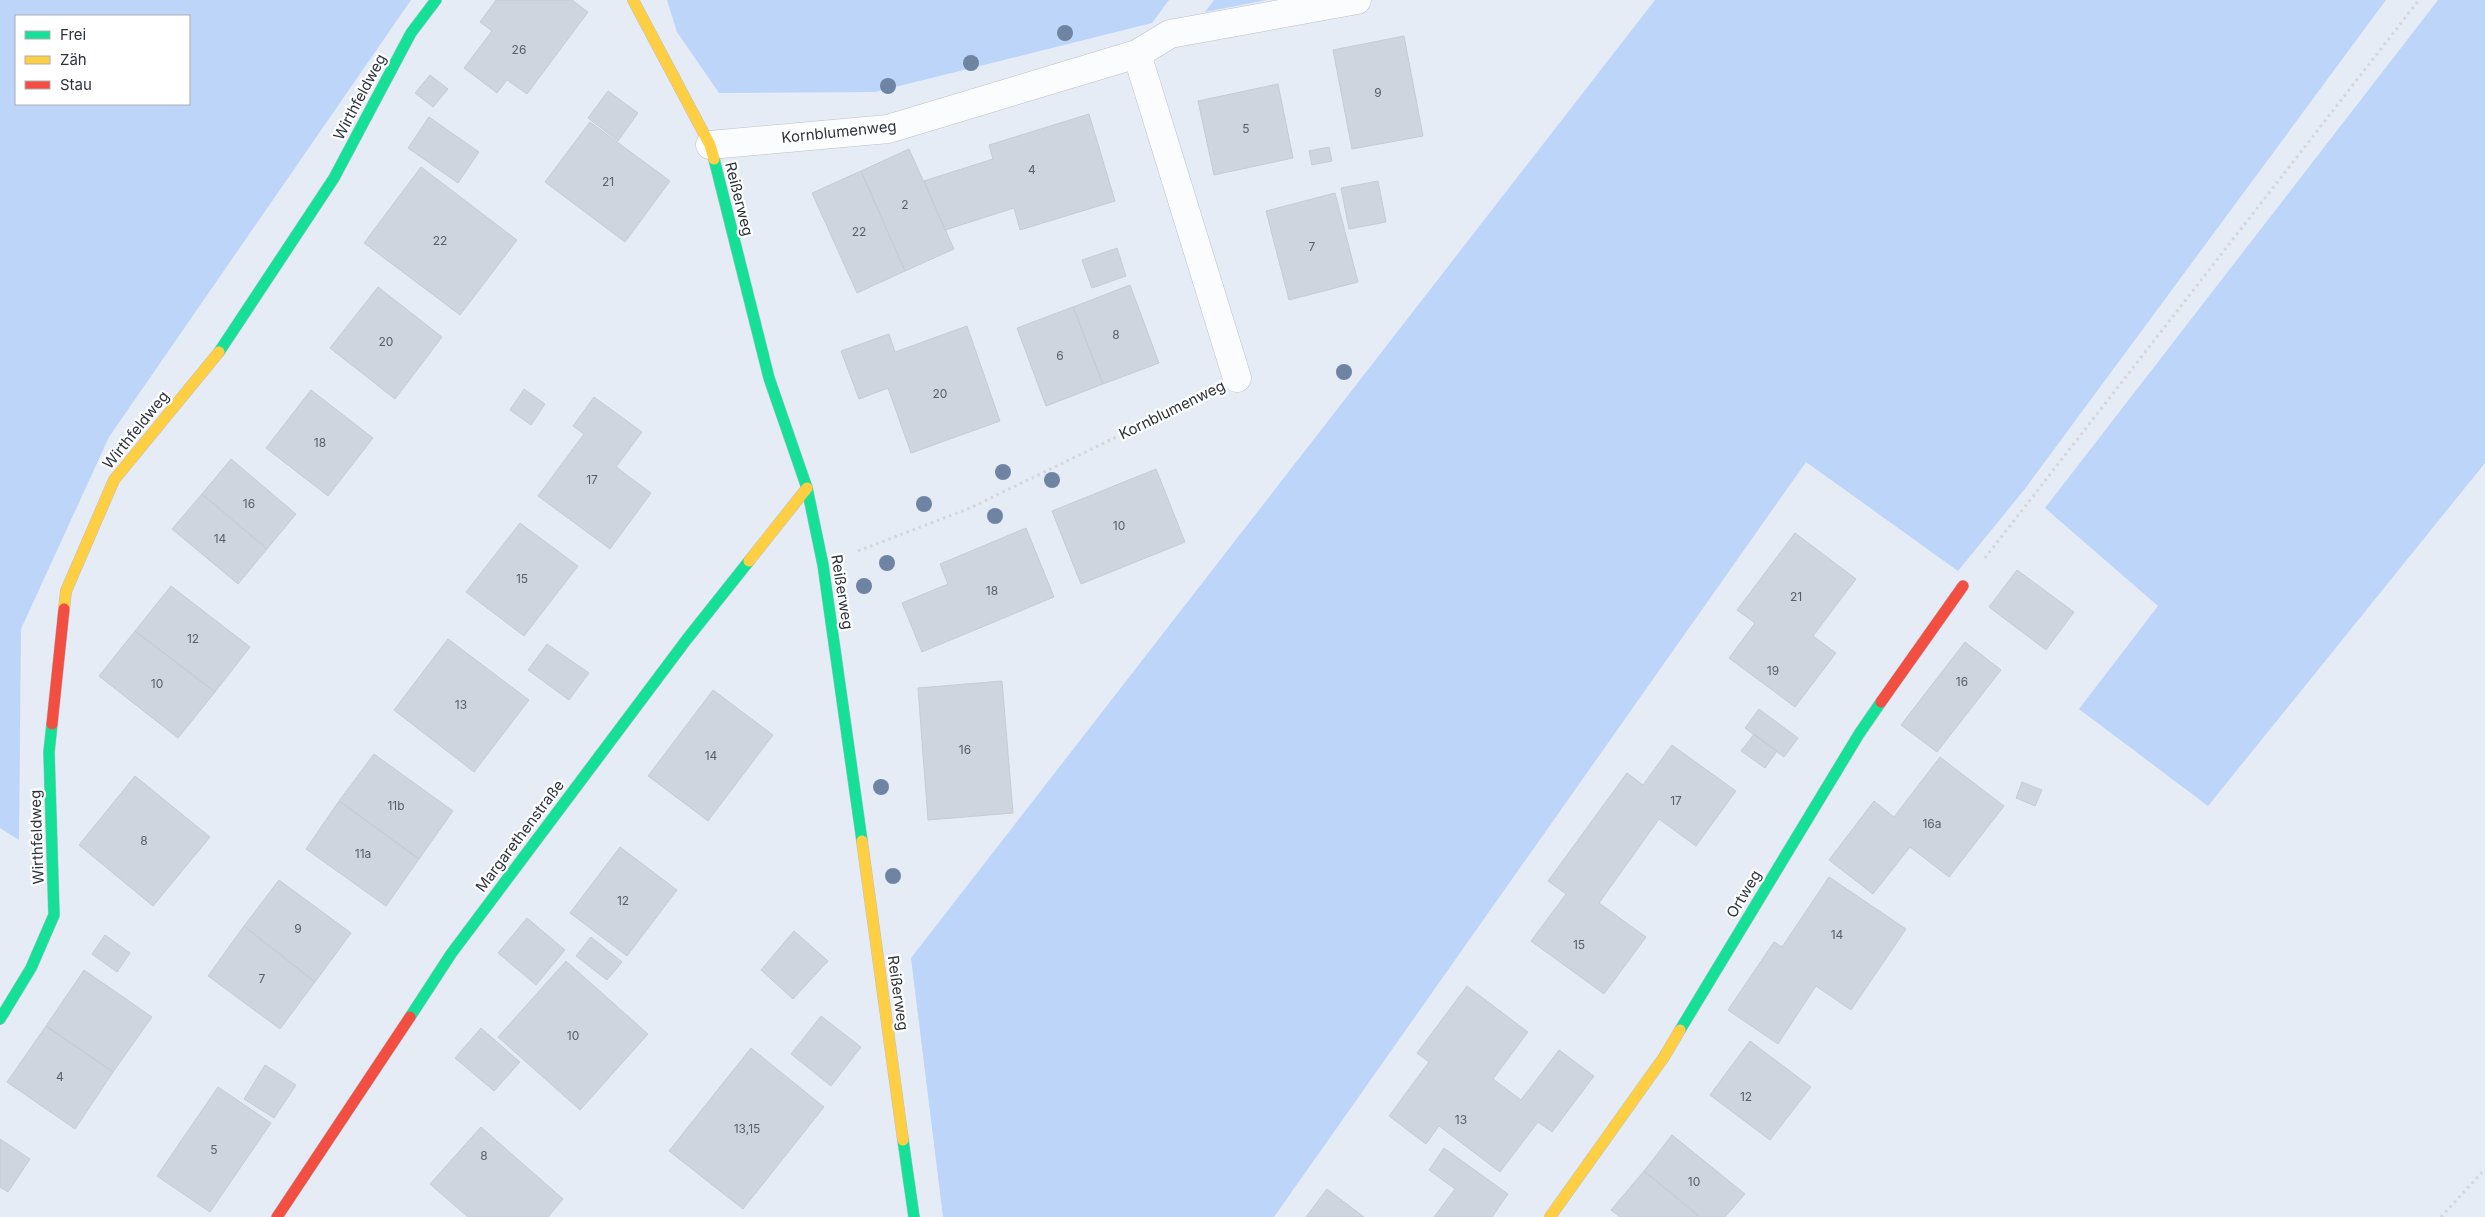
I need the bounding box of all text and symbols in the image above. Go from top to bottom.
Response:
legend [15,15,190,105]
text: Frei [60,25,86,44]
house number: 26 [512,42,526,57]
text: Zäh [60,50,87,69]
street label: Wirthfeldweg [329,50,390,143]
text: Stau [60,75,92,94]
house number: 9 [1374,85,1382,100]
street label: Kornblumenweg [780,116,897,147]
house number: 5 [1242,121,1250,136]
street label: Reißerweg [721,160,758,238]
house number: 4 [1028,162,1036,177]
house number: 21 [602,174,614,189]
house number: 2 [901,197,909,212]
house number: 22 [852,224,866,239]
house number: 22 [433,233,447,248]
house number: 7 [1309,239,1316,254]
house number: 8 [1112,327,1120,342]
house number: 20 [379,334,393,349]
house number: 6 [1056,348,1064,363]
street label: Kornblumenweg [1116,376,1228,443]
house number: 20 [933,386,947,401]
street label: Wirthfeldweg [98,387,173,472]
house number: 18 [314,435,326,450]
house number: 17 [586,472,598,487]
house number: 16 [243,496,255,511]
house number: 10 [1113,518,1125,533]
house number: 14 [214,531,227,546]
street label: Reißerweg [827,553,858,631]
house number: 15 [516,571,528,586]
house number: 18 [986,583,998,598]
house number: 21 [1790,589,1802,604]
house number: 12 [187,631,199,646]
house number: 19 [1767,663,1779,678]
house number: 16 [1956,674,1968,689]
house number: 10 [151,676,163,691]
house number: 13 [455,697,467,712]
house number: 16 [959,742,971,757]
house number: 14 [705,748,718,763]
street label: Margarethenstraße [471,776,568,895]
street label: Wirthfeldweg [25,789,48,885]
house number: 17 [1670,793,1682,808]
house number: 11b [387,798,405,813]
house number: 16a [1922,816,1942,831]
house number: 8 [140,833,148,848]
house number: 11a [355,846,371,861]
street label: Ortweg [1722,866,1765,921]
house number: 12 [617,893,629,908]
house number: 9 [294,921,302,936]
house number: 14 [1831,927,1844,942]
house number: 15 [1573,937,1585,952]
street label: Reißerweg [884,954,913,1032]
house number: 7 [259,971,266,986]
house number: 10 [567,1028,579,1043]
house number: 4 [56,1069,64,1084]
house number: 12 [1740,1089,1752,1104]
house number: 13 [1455,1112,1467,1127]
house number: 13,15 [734,1121,760,1136]
house number: 5 [210,1142,218,1157]
house number: 8 [480,1148,488,1163]
house number: 10 [1688,1174,1700,1189]

